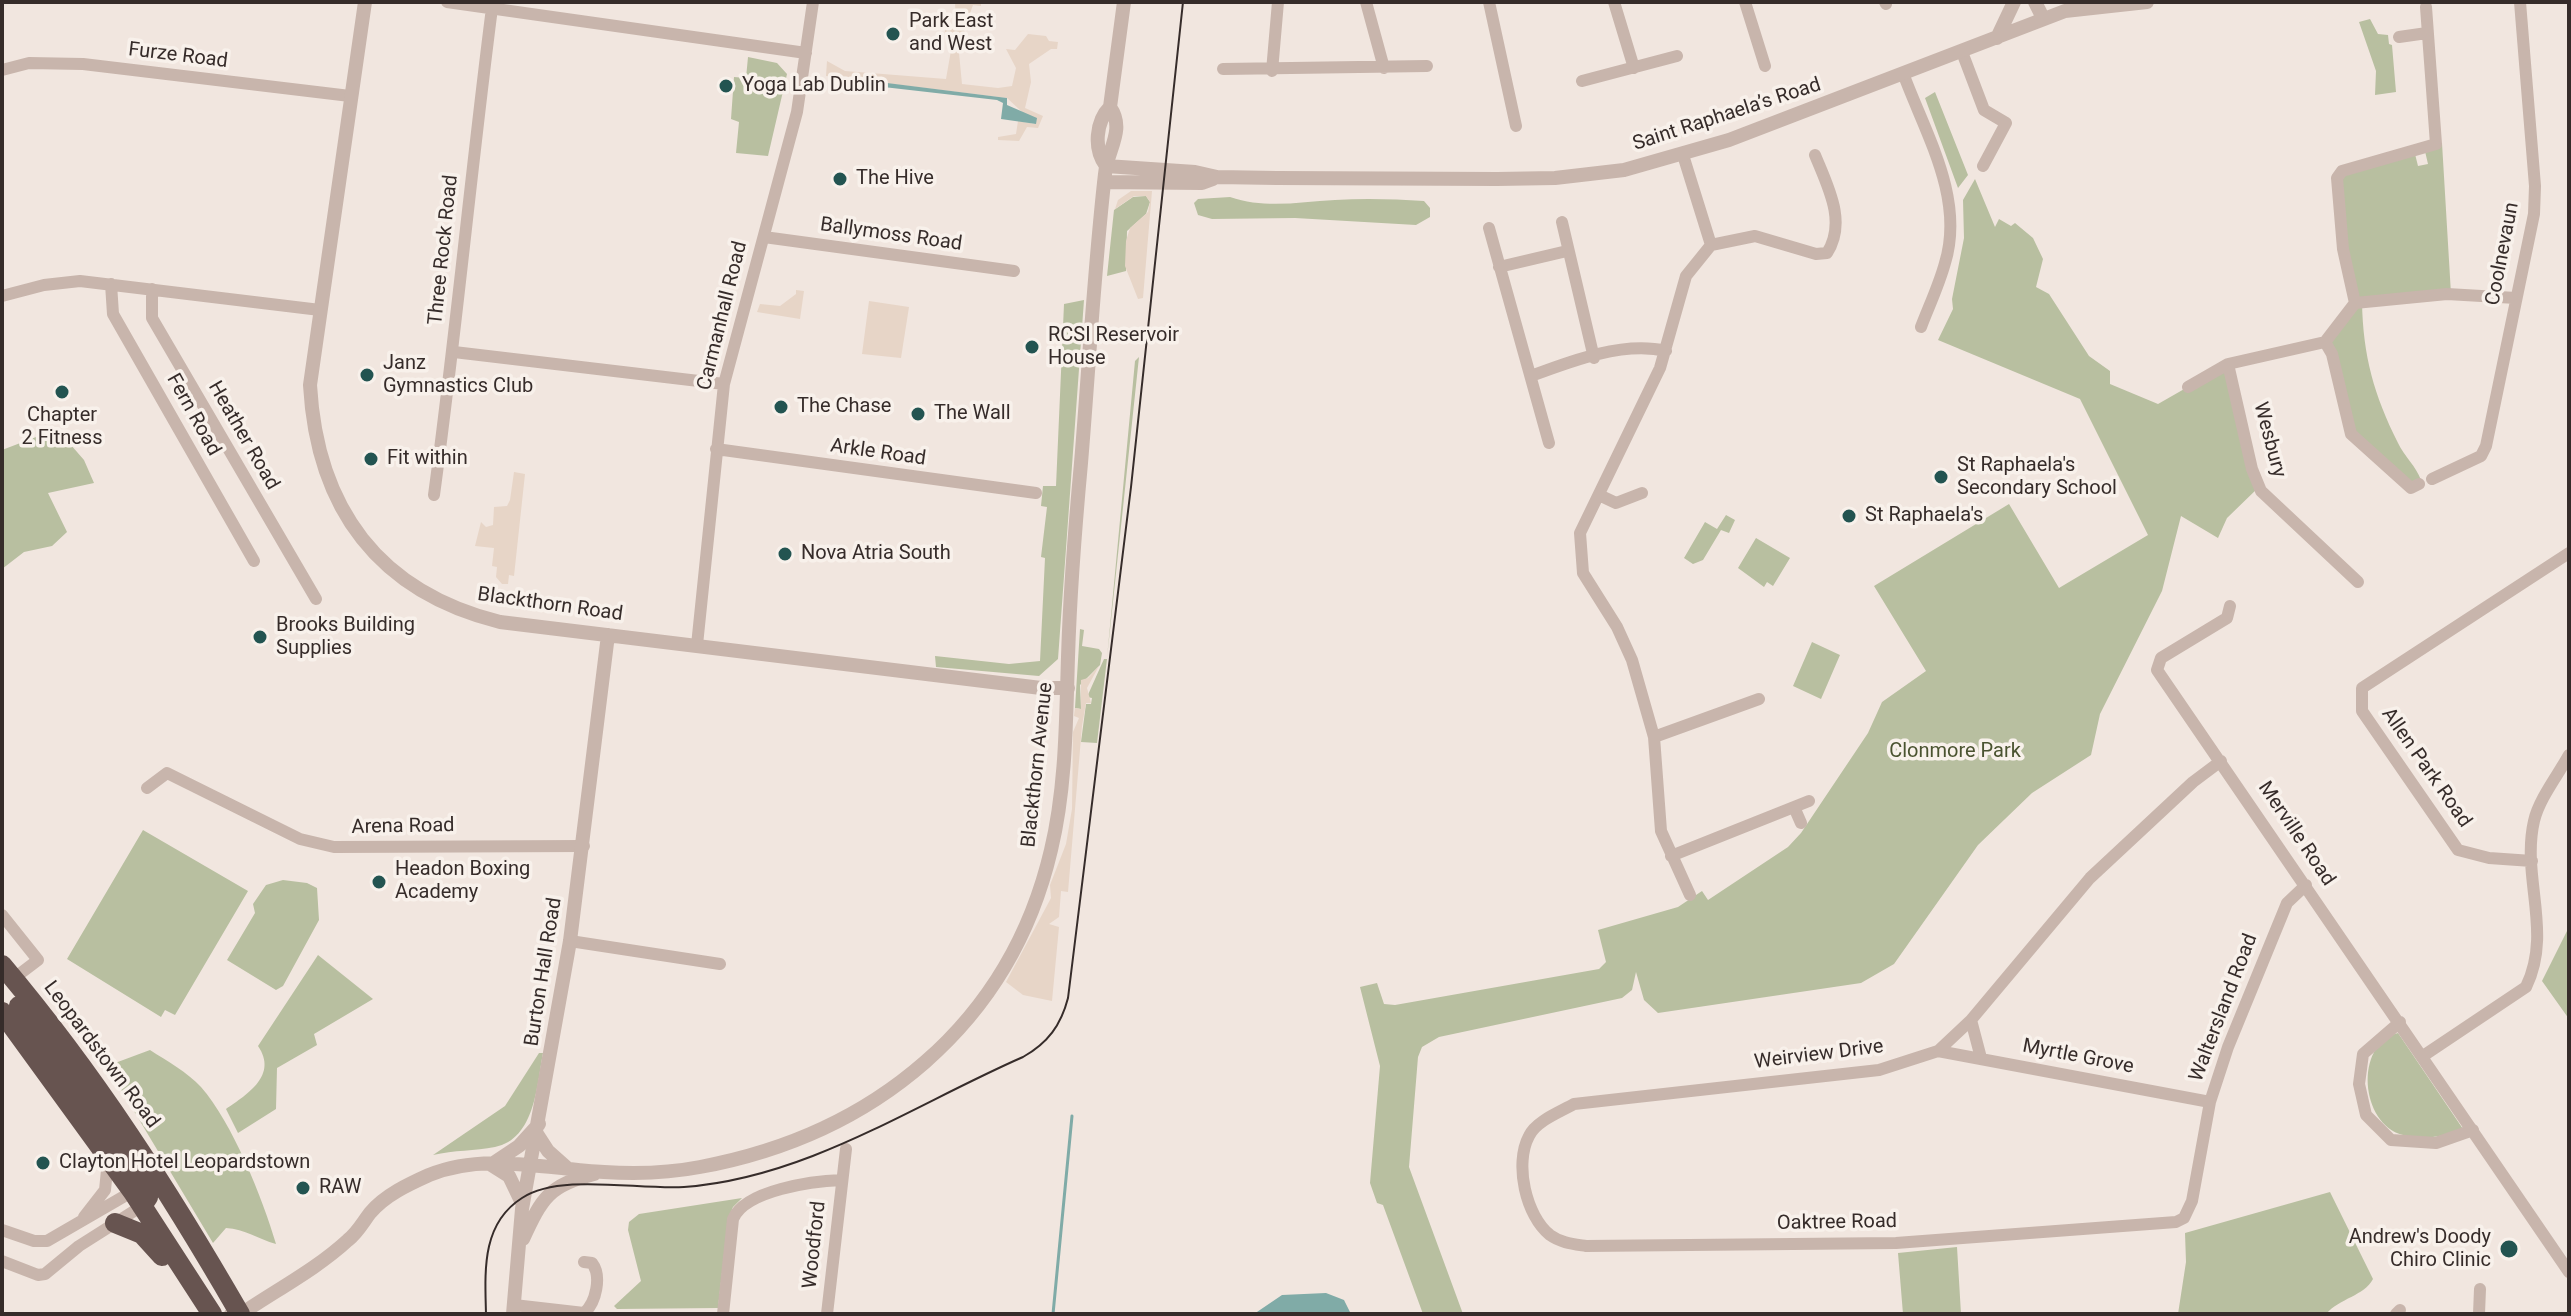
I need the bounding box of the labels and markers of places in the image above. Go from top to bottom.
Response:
place label: Park East and West [909,10,993,57]
marker: Park East and West [884,25,902,43]
place label: Yoga Lab Dublin [742,74,886,98]
marker: Yoga Lab Dublin [717,77,735,95]
place label: The Hive [856,167,934,191]
marker: The Hive [831,170,849,188]
place label: RCSI Reservoir House [1048,324,1179,371]
marker: RCSI Reservoir House [1023,338,1041,356]
place label: Janz Gymnastics Club [383,352,533,399]
marker: Janz Gymnastics Club [358,366,376,384]
marker: Chapter 2 Fitness [53,383,71,401]
place label: The Chase [797,395,891,419]
marker: The Chase [772,398,790,416]
place label: The Wall [934,402,1011,426]
place label: Chapter 2 Fitness [22,404,102,451]
marker: The Wall [909,405,927,423]
place label: Fit within [387,447,468,471]
marker: Fit within [362,450,380,468]
place label: St Raphaela's Secondary School [1957,454,2117,501]
marker: St Raphaela's Secondary School [1932,468,1950,486]
place label: St Raphaela's [1865,504,1983,528]
marker: St Raphaela's [1840,507,1858,525]
place label: Nova Atria South [801,542,951,566]
marker: Nova Atria South [776,545,794,563]
place label: Brooks Building Supplies [276,614,415,661]
marker: Brooks Building Supplies [251,628,269,646]
place label: Headon Boxing Academy [395,858,530,905]
marker: Headon Boxing Academy [370,873,388,891]
place label: Clayton Hotel Leopardstown [59,1151,310,1175]
marker: Clayton Hotel Leopardstown [34,1154,52,1172]
place label: RAW [319,1176,361,1200]
marker: RAW [294,1179,312,1197]
place label: Andrew's Doody Chiro Clinic [2349,1226,2491,1273]
marker: Andrew's Doody Chiro Clinic [2498,1238,2520,1260]

